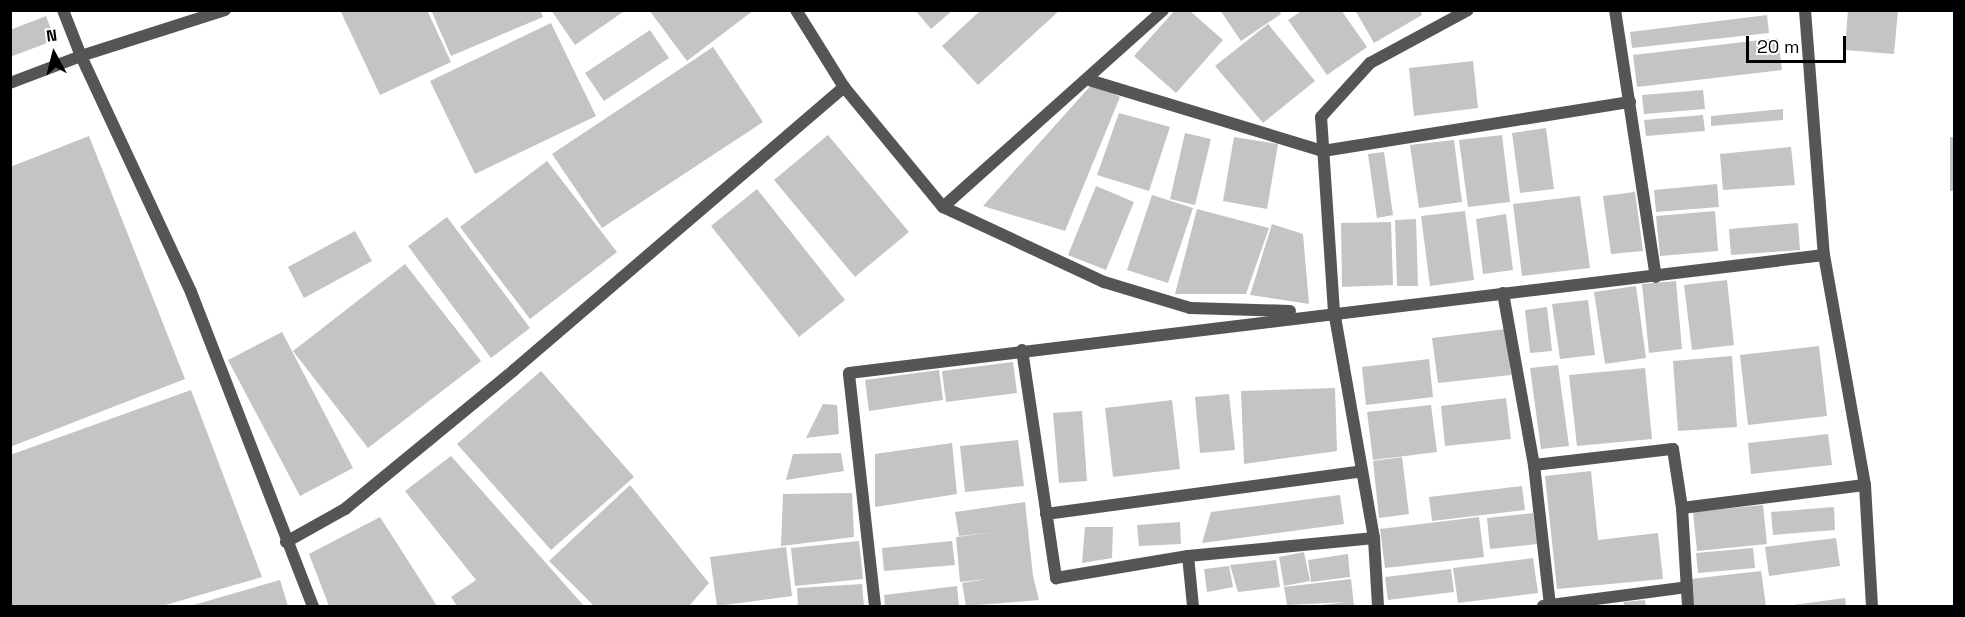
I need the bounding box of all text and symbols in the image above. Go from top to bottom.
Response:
north arrow [24,24,84,84]
scale bar [1749,24,1850,62]
text: N [45,25,58,47]
text: 20 m [1757,35,1800,58]

